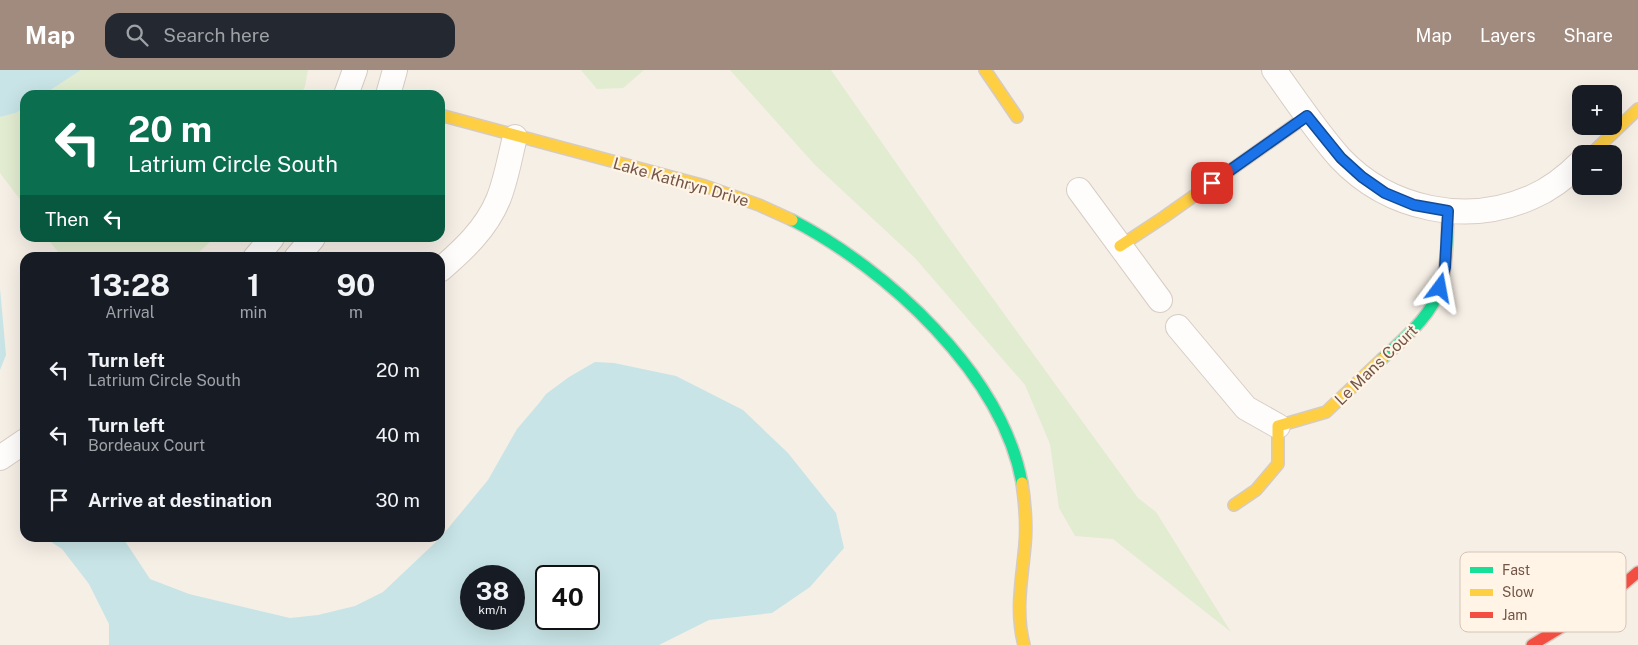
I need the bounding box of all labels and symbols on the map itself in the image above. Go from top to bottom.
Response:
street label: Lake Kathryn Drive [611,154,751,210]
pin [1191,162,1233,204]
position arrow [1413,261,1465,313]
street label: Le Mans Court [1331,321,1421,409]
legend [1460,552,1626,632]
text: Fast [1502,562,1530,578]
speed limit sign: 40 [535,565,600,630]
text: Slow [1502,584,1534,600]
text: Jam [1502,607,1527,623]

